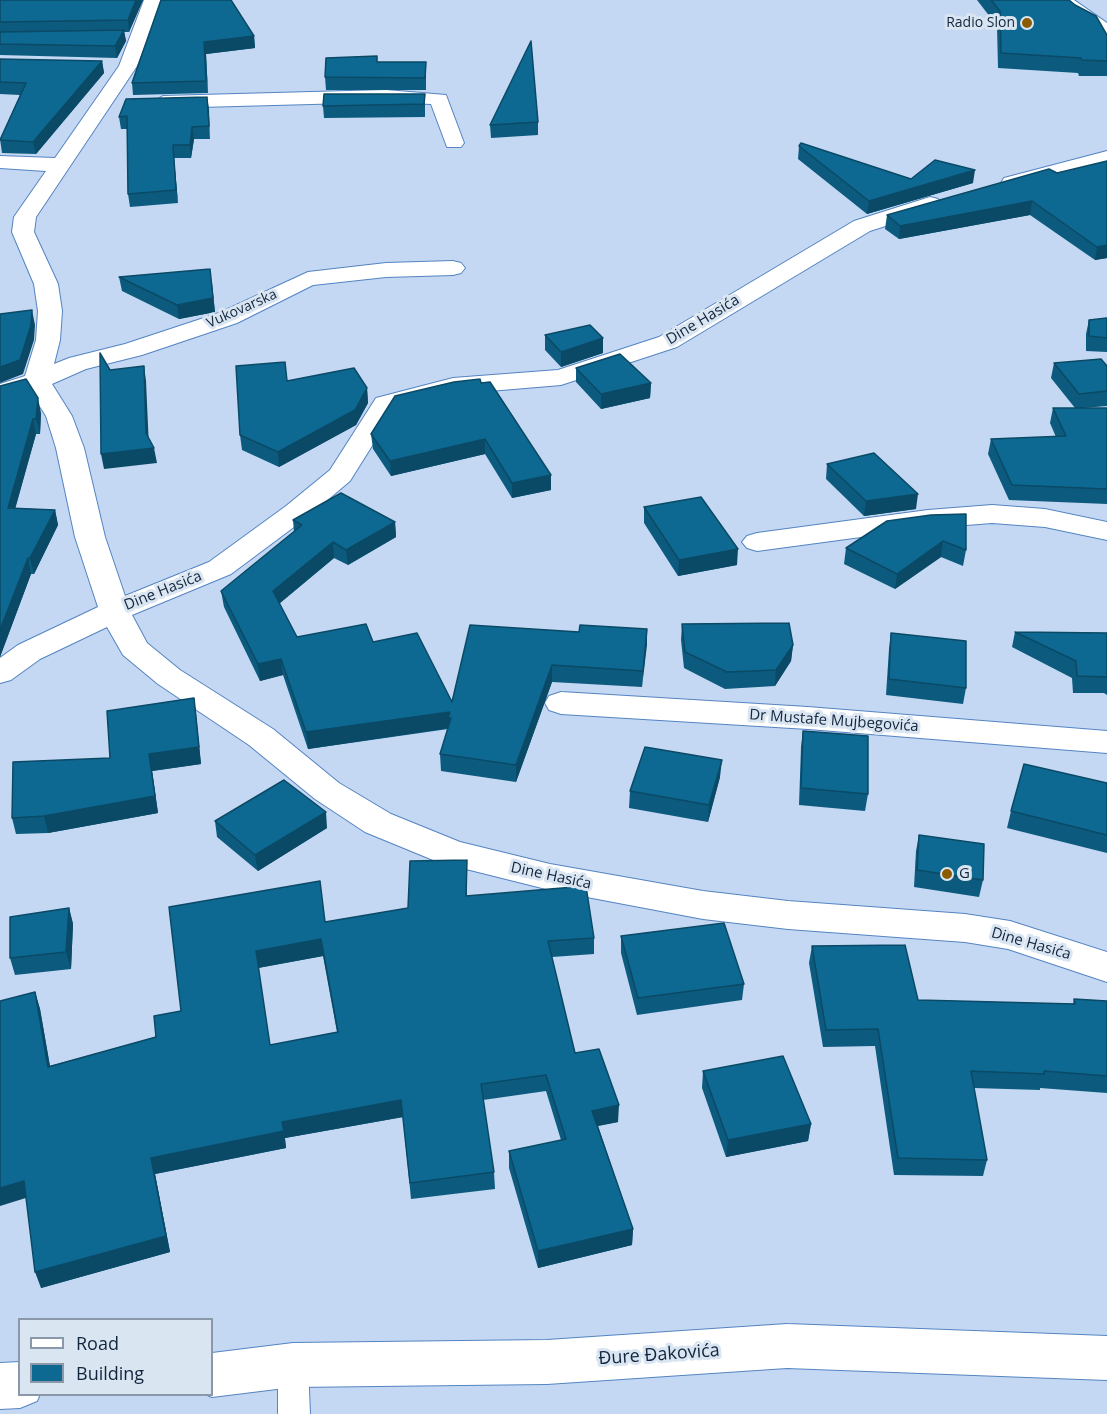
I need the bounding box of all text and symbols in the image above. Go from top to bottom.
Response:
place label: Radio Slon [946,15,1015,31]
marker: Radio Slon [1020,16,1034,30]
street label: Vukovarska [204,286,280,332]
street label: Dine Hasića [663,291,743,349]
street label: Dine Hasića [122,567,204,615]
street label: Dr Mustafe Mujbegovića [749,706,919,736]
street label: Dine Hasića [509,859,593,893]
place label: G [959,865,970,883]
marker: G [940,867,954,881]
street label: Dine Hasića [989,924,1073,964]
legend [18,1318,213,1396]
text: Road [76,1331,119,1355]
street label: Đure Đakovića [598,1340,720,1370]
text: Building [76,1361,144,1385]

